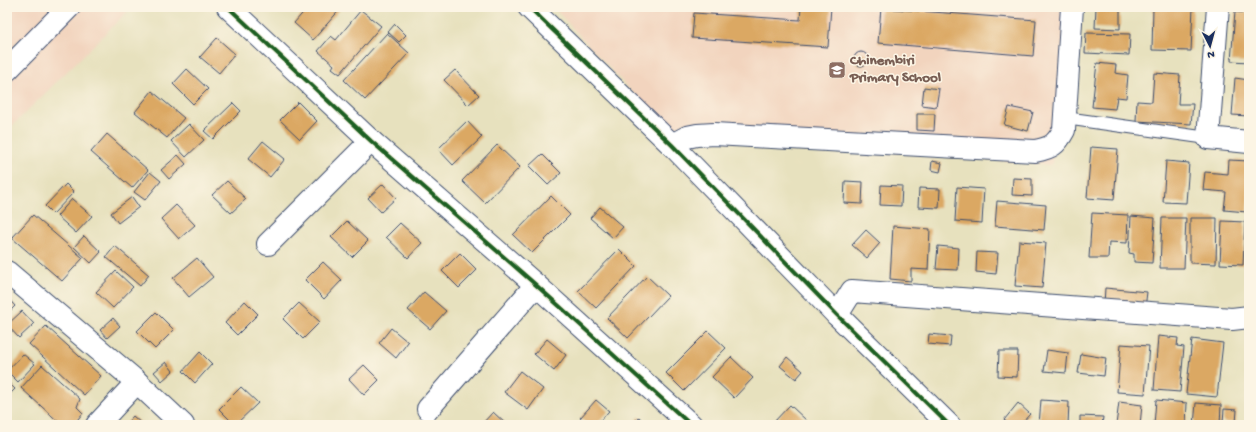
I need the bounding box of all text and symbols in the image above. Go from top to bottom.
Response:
north arrow [1190,26,1230,66]
text: N [1207,48,1215,60]
place label: Chinembiri Primary School [849,52,942,87]
school or university icon: Chinembiri Primary School [827,60,847,80]

